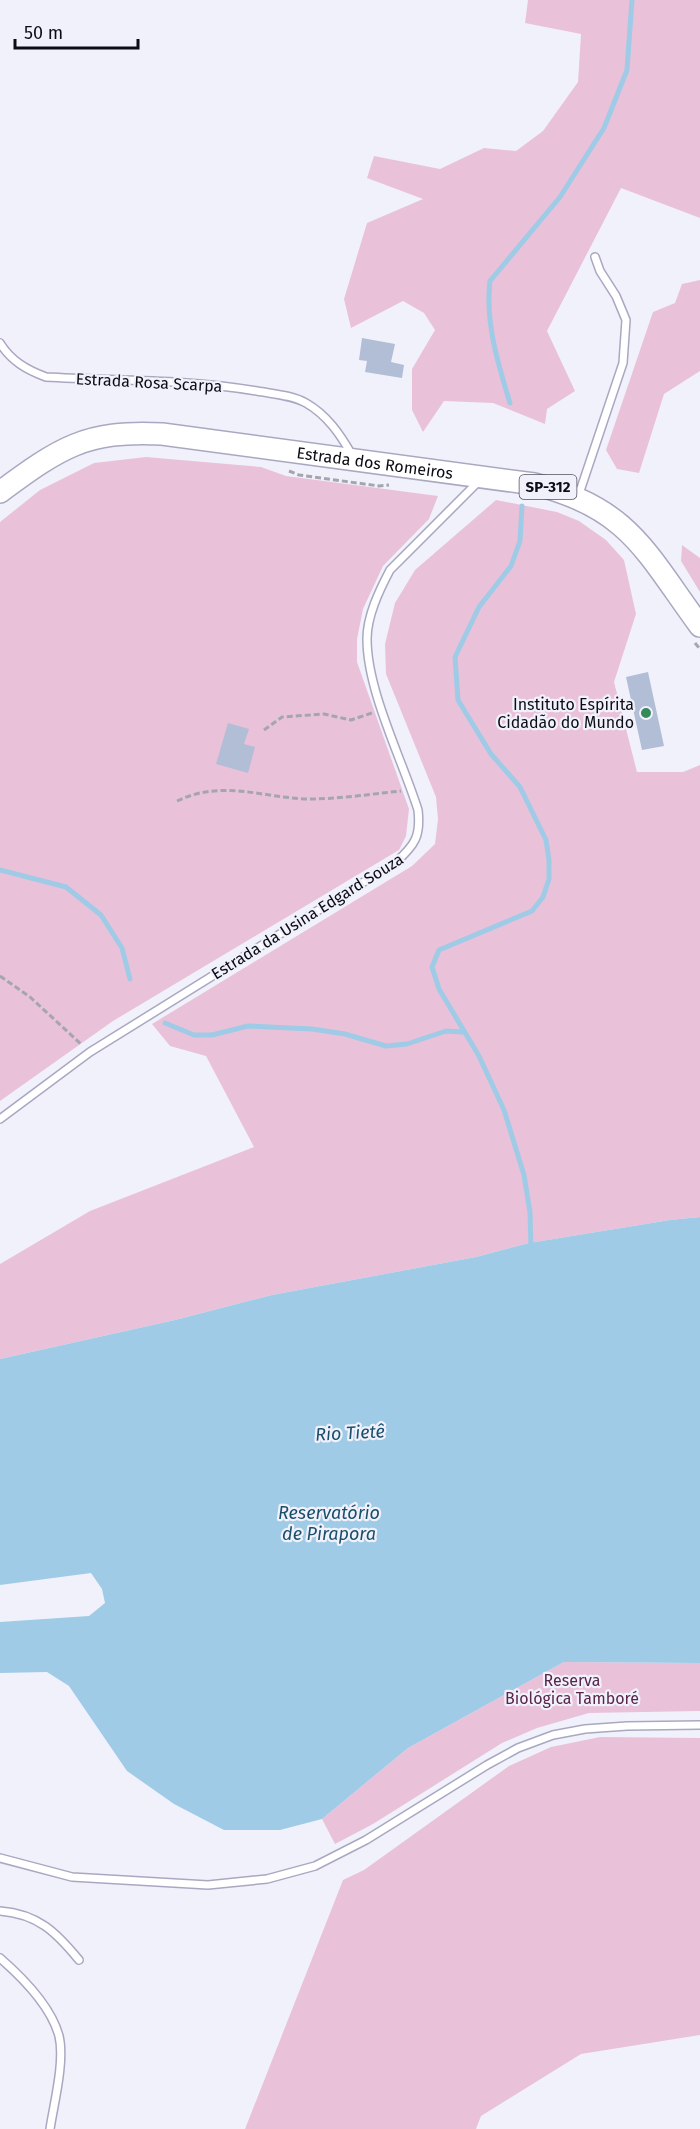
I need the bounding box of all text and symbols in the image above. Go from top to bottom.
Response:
scale bar [15,12,138,50]
text: 50 m [24,22,63,44]
street label: Estrada Rosa Scarpa [75,369,223,396]
street label: Estrada dos Romeiros [295,443,454,483]
road number: SP-312 [520,475,576,499]
place label: Instituto Espírita Cidadão do Mundo [497,695,634,732]
marker: Instituto Espírita Cidadão do Mundo [639,706,653,720]
street label: Estrada da Usina Edgard Souza [208,849,407,984]
water label: Rio Tietê [315,1420,385,1446]
water label: Reservatório de Pirapora [278,1502,380,1545]
park label: Reserva Biológica Tamboré [505,1671,639,1708]

